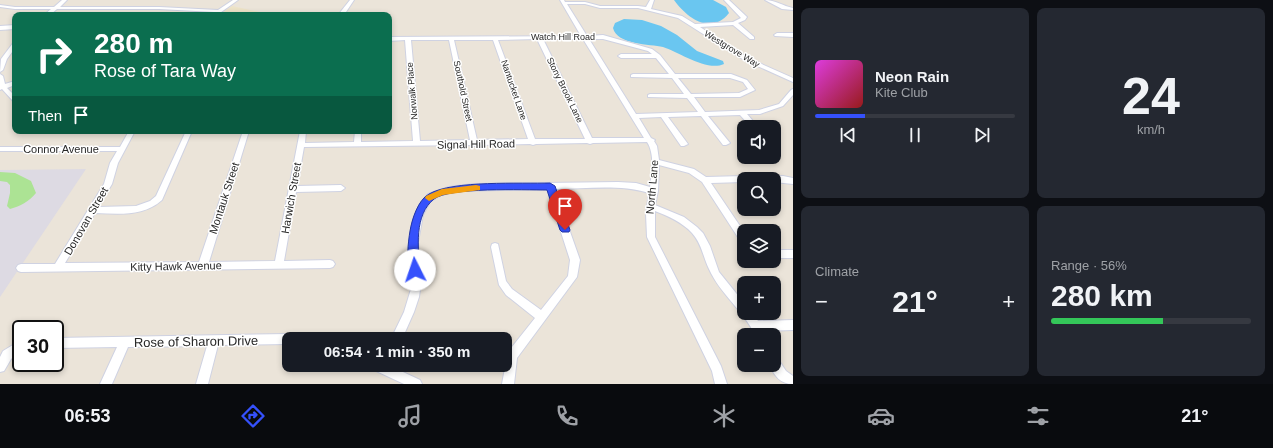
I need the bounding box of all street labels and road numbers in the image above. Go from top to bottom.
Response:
street label: Westgrove Way [702,28,762,70]
street label: Watch Hill Road [531,32,595,42]
street label: Stony Brook Lane [545,56,585,124]
street label: Nantucket Lane [499,59,529,121]
street label: Southold Street [452,60,474,123]
street label: Norwalk Place [405,62,419,120]
street label: Signal Hill Road [437,137,515,151]
street label: Connor Avenue [23,143,99,155]
street label: North Lane [644,159,660,215]
street label: Montauk Street [207,161,241,235]
street label: Harwich Street [279,161,303,235]
street label: Donovan Street [62,185,110,257]
street label: Kitty Hawk Avenue [130,259,222,273]
street label: Rose of Sharon Drive [134,333,258,350]

